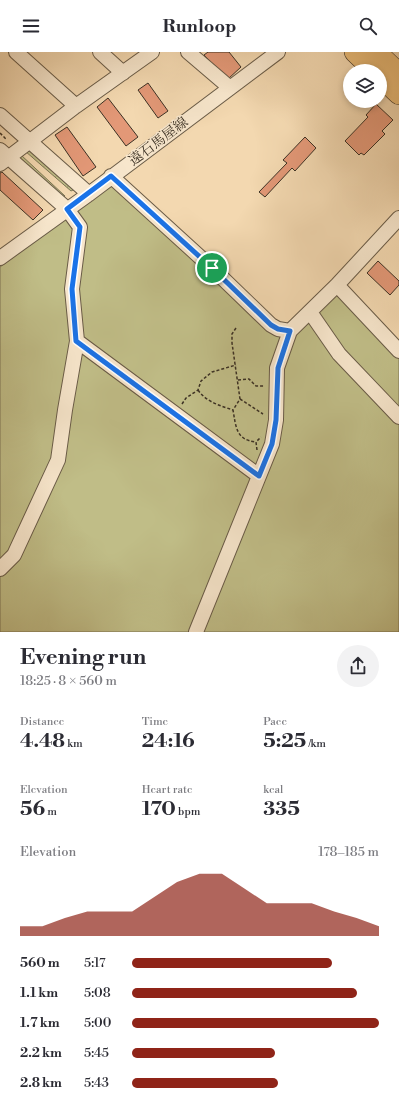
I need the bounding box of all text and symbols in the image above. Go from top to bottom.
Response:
icon: menu [20,15,42,37]
text: Runloop [163,15,236,38]
icon: search [357,15,379,37]
map controls [343,64,387,108]
button: layers [343,64,387,108]
street label: 遠石馬屋線 [125,114,192,170]
pin [195,251,229,285]
icon: arrive [201,257,223,279]
text: Evening run [20,644,146,671]
button: share [337,645,379,687]
text: 18:25 · 8 × 560 m [20,673,117,689]
text: Distance [20,715,64,729]
text: Time [142,715,168,729]
text: Pace [263,715,287,729]
text: 4.48 [20,729,65,754]
text: 24:16 [142,729,195,754]
text: 5:25 [263,729,306,754]
text: km [65,737,83,751]
text: /km [306,737,326,751]
text: Elevation [20,783,68,797]
text: Heart rate [142,783,192,797]
text: kcal [263,783,283,797]
text: 56 [20,797,45,822]
text: 170 [142,797,176,822]
text: 335 [263,797,300,822]
text: m [45,805,57,819]
text: bpm [176,805,200,819]
text: Elevation [20,844,76,860]
text: 178–185 m [318,844,379,860]
text: 560 m [20,955,60,971]
text: 5:17 [84,955,106,971]
text: 1.1 km [20,985,58,1001]
text: 5:08 [84,985,111,1001]
text: 1.7 km [20,1015,60,1031]
text: 5:00 [84,1015,111,1031]
text: 2.2 km [20,1045,62,1061]
text: 5:45 [84,1045,109,1061]
text: 2.8 km [20,1075,62,1091]
text: 5:43 [84,1075,109,1091]

